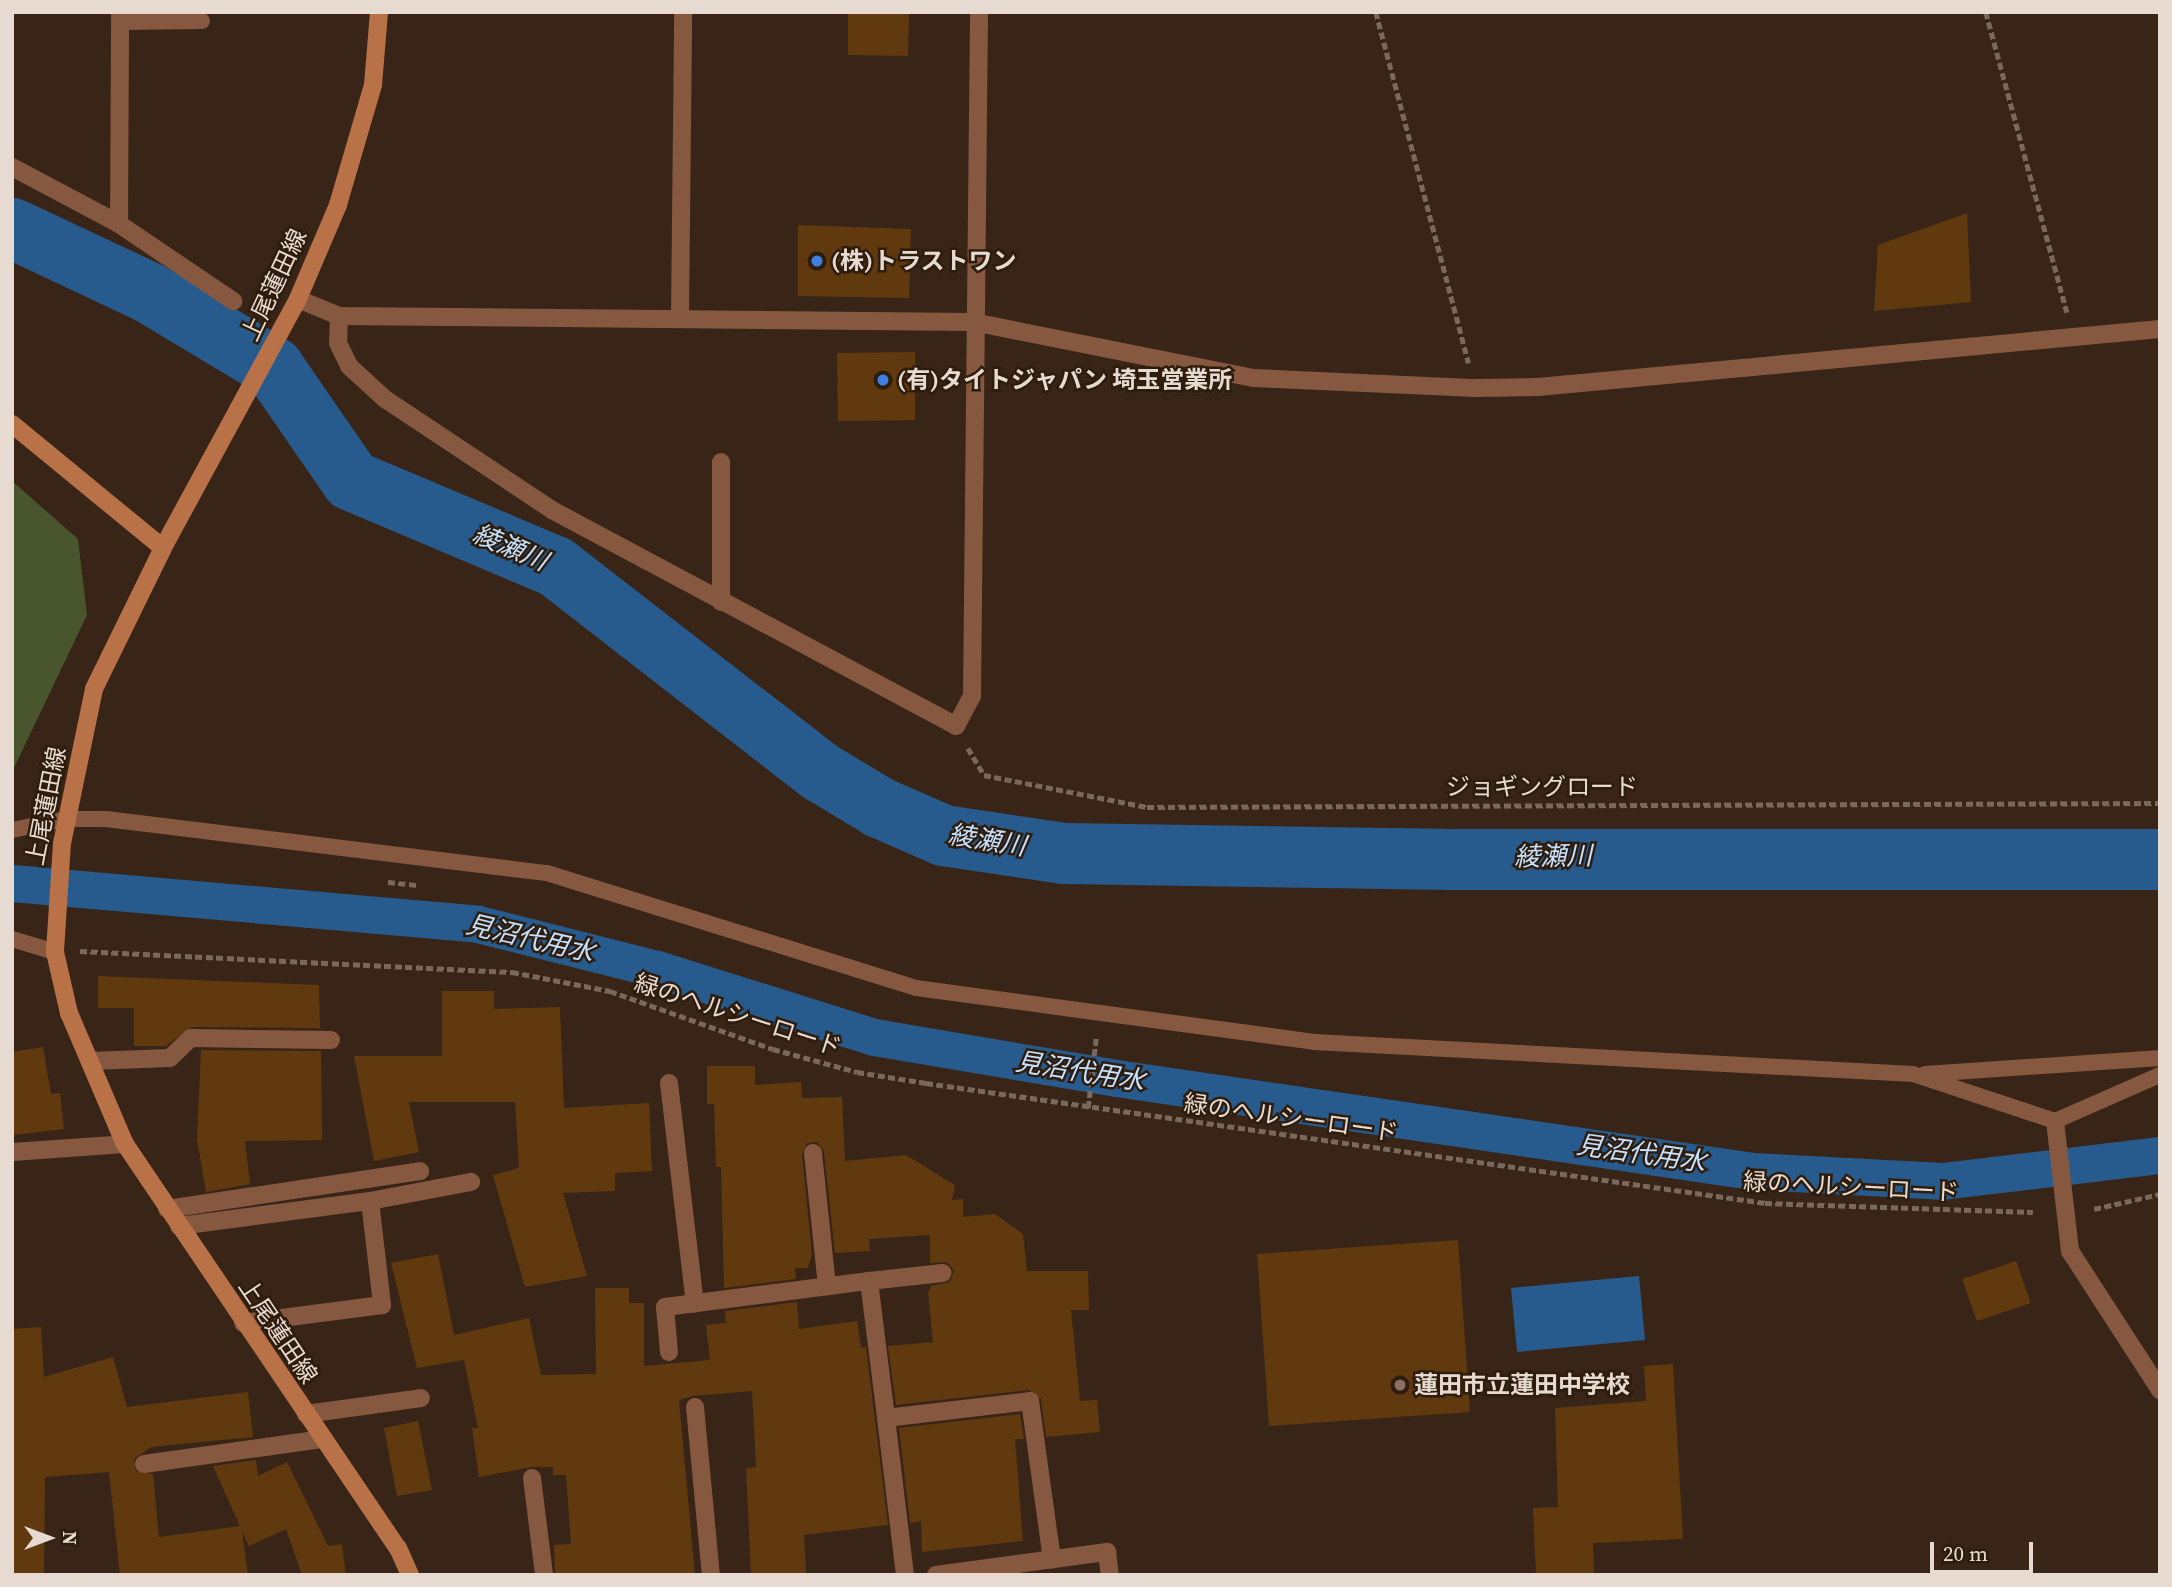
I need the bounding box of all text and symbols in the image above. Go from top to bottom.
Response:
street label: 上尾蓮田線 [236,225,312,345]
place label: (株)トラストワン [831,247,1017,275]
marker: (株)トラストワン [809,253,825,269]
place label: (有)タイトジャパン 埼玉営業所 [897,366,1232,394]
marker: (有)タイトジャパン 埼玉営業所 [875,372,891,388]
water label: 綾瀬川 [468,518,552,578]
street label: 上尾蓮田線 [20,744,72,868]
street label: ジョギングロード [1446,773,1638,801]
water label: 綾瀬川 [946,819,1028,863]
water label: 綾瀬川 [1514,841,1592,873]
water label: 見沼代用水 [463,909,597,969]
street label: 緑のヘルシーロード [631,968,845,1062]
water label: 見沼代用水 [1013,1046,1147,1098]
street label: 緑のヘルシーロード [1182,1089,1400,1147]
water label: 見沼代用水 [1574,1130,1708,1178]
street label: 緑のヘルシーロード [1742,1167,1960,1207]
street label: 上尾蓮田線 [233,1273,323,1389]
place label: 蓮田市立蓮田中学校 [1414,1371,1630,1399]
marker: 蓮田市立蓮田中学校 [1392,1377,1408,1393]
north arrow [14,1503,84,1573]
scale bar [1934,1528,2037,1572]
text: N [57,1531,83,1545]
text: 20 m [1943,1539,1988,1568]

